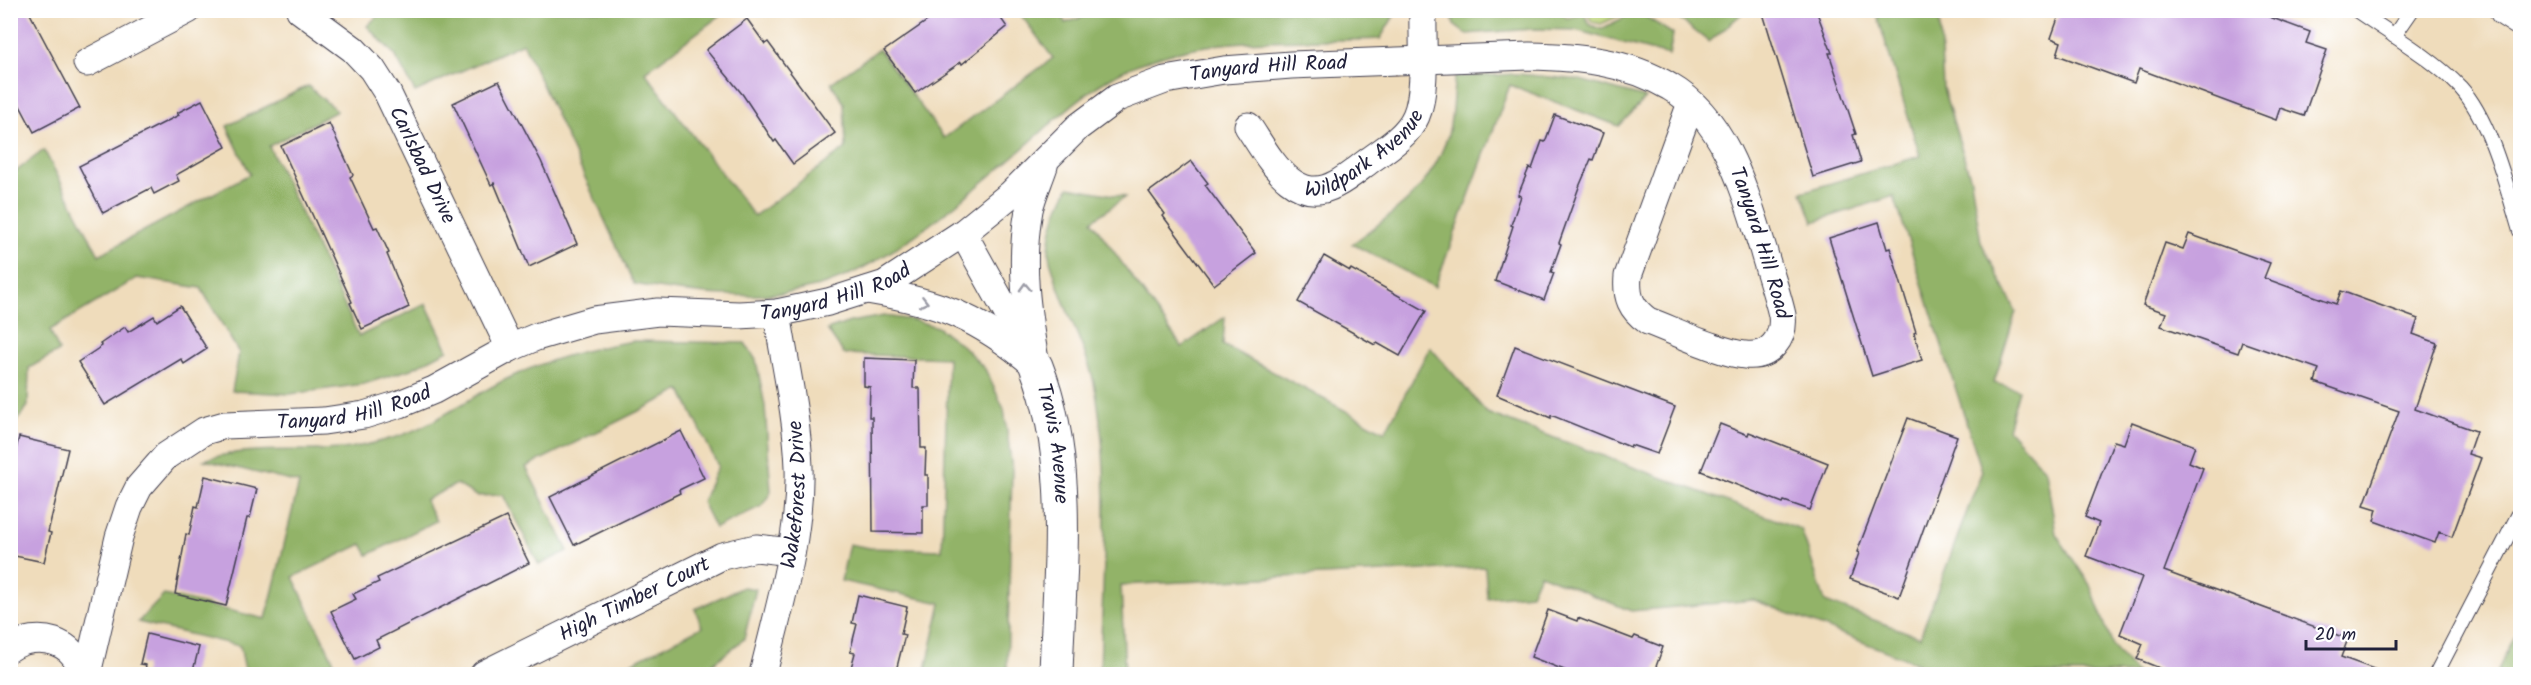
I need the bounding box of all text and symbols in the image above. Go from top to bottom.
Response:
street label: Tanyard Hill Road [1187,46,1348,92]
street label: Carlsbad Drive [380,101,465,230]
street label: Wildpark Avenue [1304,104,1433,207]
street label: Tanyard Hill Road [1720,162,1799,323]
street label: Tanyard Hill Road [759,254,919,330]
one-way arrow [1019,283,1031,292]
one-way arrow [919,294,929,307]
street label: Tanyard Hill Road [276,376,437,439]
street label: Travis Avenue [1027,379,1078,505]
street label: Wakeforest Drive [772,418,816,572]
street label: High Timber Court [553,548,716,651]
scale bar [2306,613,2396,651]
text: 20 m [2315,621,2356,650]

